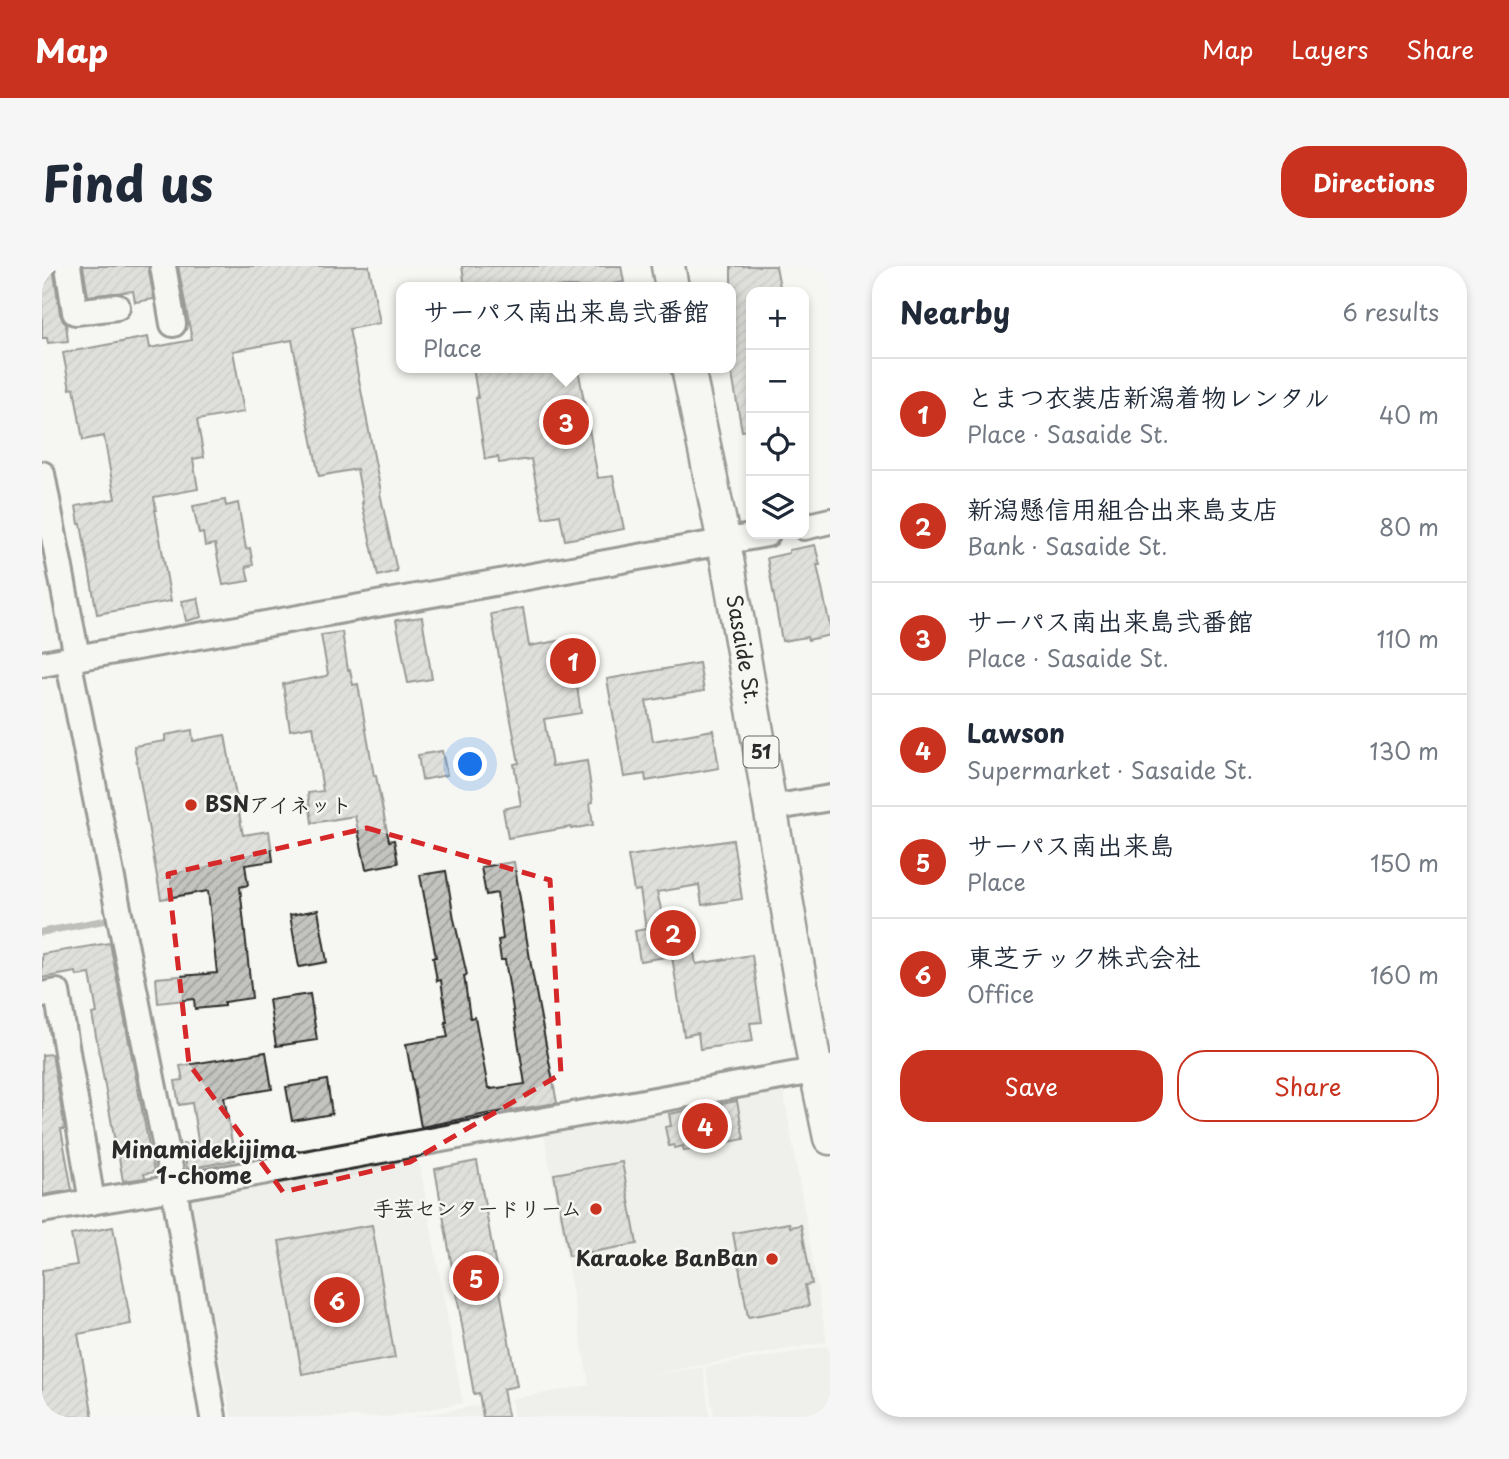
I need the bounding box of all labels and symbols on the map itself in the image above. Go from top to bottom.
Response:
pin: 3 [543,396,589,448]
street label: Sasaide St. [719,592,770,707]
pin: 1 [550,635,596,687]
road number: 51 [744,737,778,768]
your location [453,747,487,781]
place label: BSNアイネット [205,787,352,819]
marker: BSNアイネット [183,797,199,813]
pin: 2 [650,907,696,959]
pin: 4 [682,1100,728,1152]
district label: Minamidekijima 1-chome [111,1131,297,1192]
place label: 手芸センタードリーム [373,1191,582,1223]
marker: 手芸センタードリーム [588,1201,604,1217]
place label: Karaoke BanBan [575,1241,758,1273]
marker: Karaoke BanBan [764,1251,780,1267]
pin: 5 [453,1252,499,1304]
pin: 6 [314,1274,360,1326]

